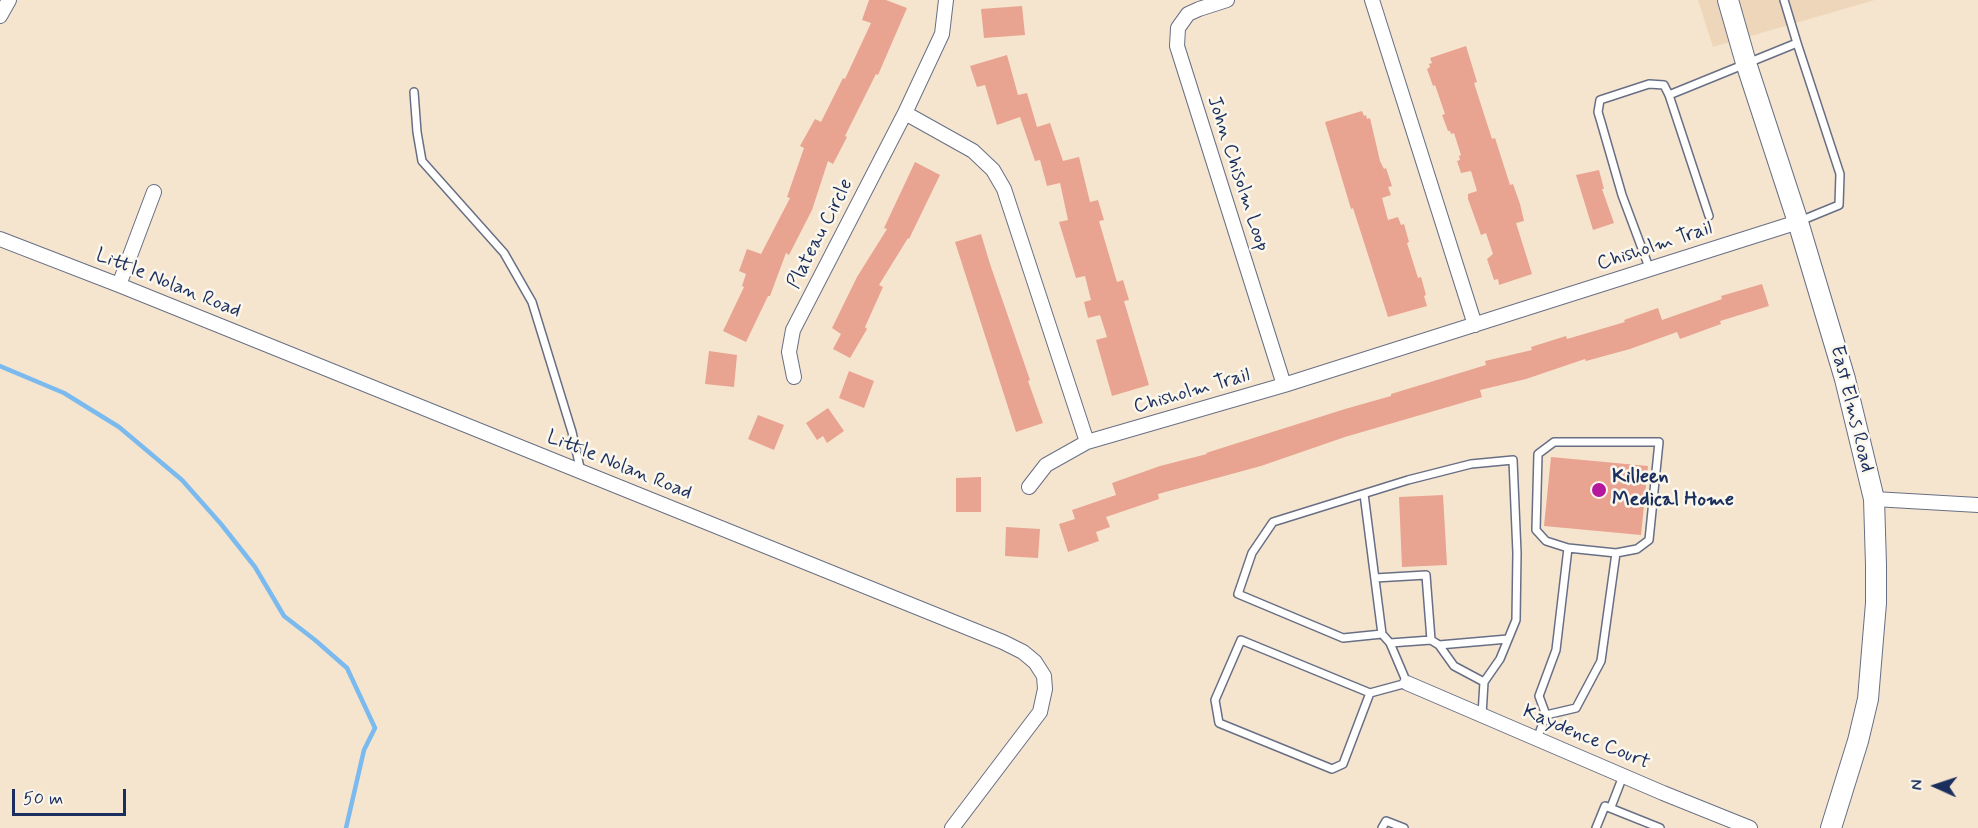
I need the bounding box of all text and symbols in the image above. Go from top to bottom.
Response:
street label: John Chisolm Loop [1201,93,1273,255]
street label: Plateau Circle [783,175,859,293]
street label: Chisholm Trail [1594,217,1716,277]
street label: Little Nolan Road [92,244,244,324]
street label: East Elms Road [1824,343,1878,475]
street label: Chisholm Trail [1131,364,1253,420]
street label: Little Nolan Road [543,426,695,506]
place label: Killeen Medical Home [1612,466,1734,513]
marker: Killeen Medical Home [1590,481,1608,499]
street label: Kaydence Court [1519,700,1653,776]
north arrow [1906,756,1966,816]
scale bar [15,777,129,815]
text: N [1907,779,1928,791]
text: 50 m [23,787,63,811]

